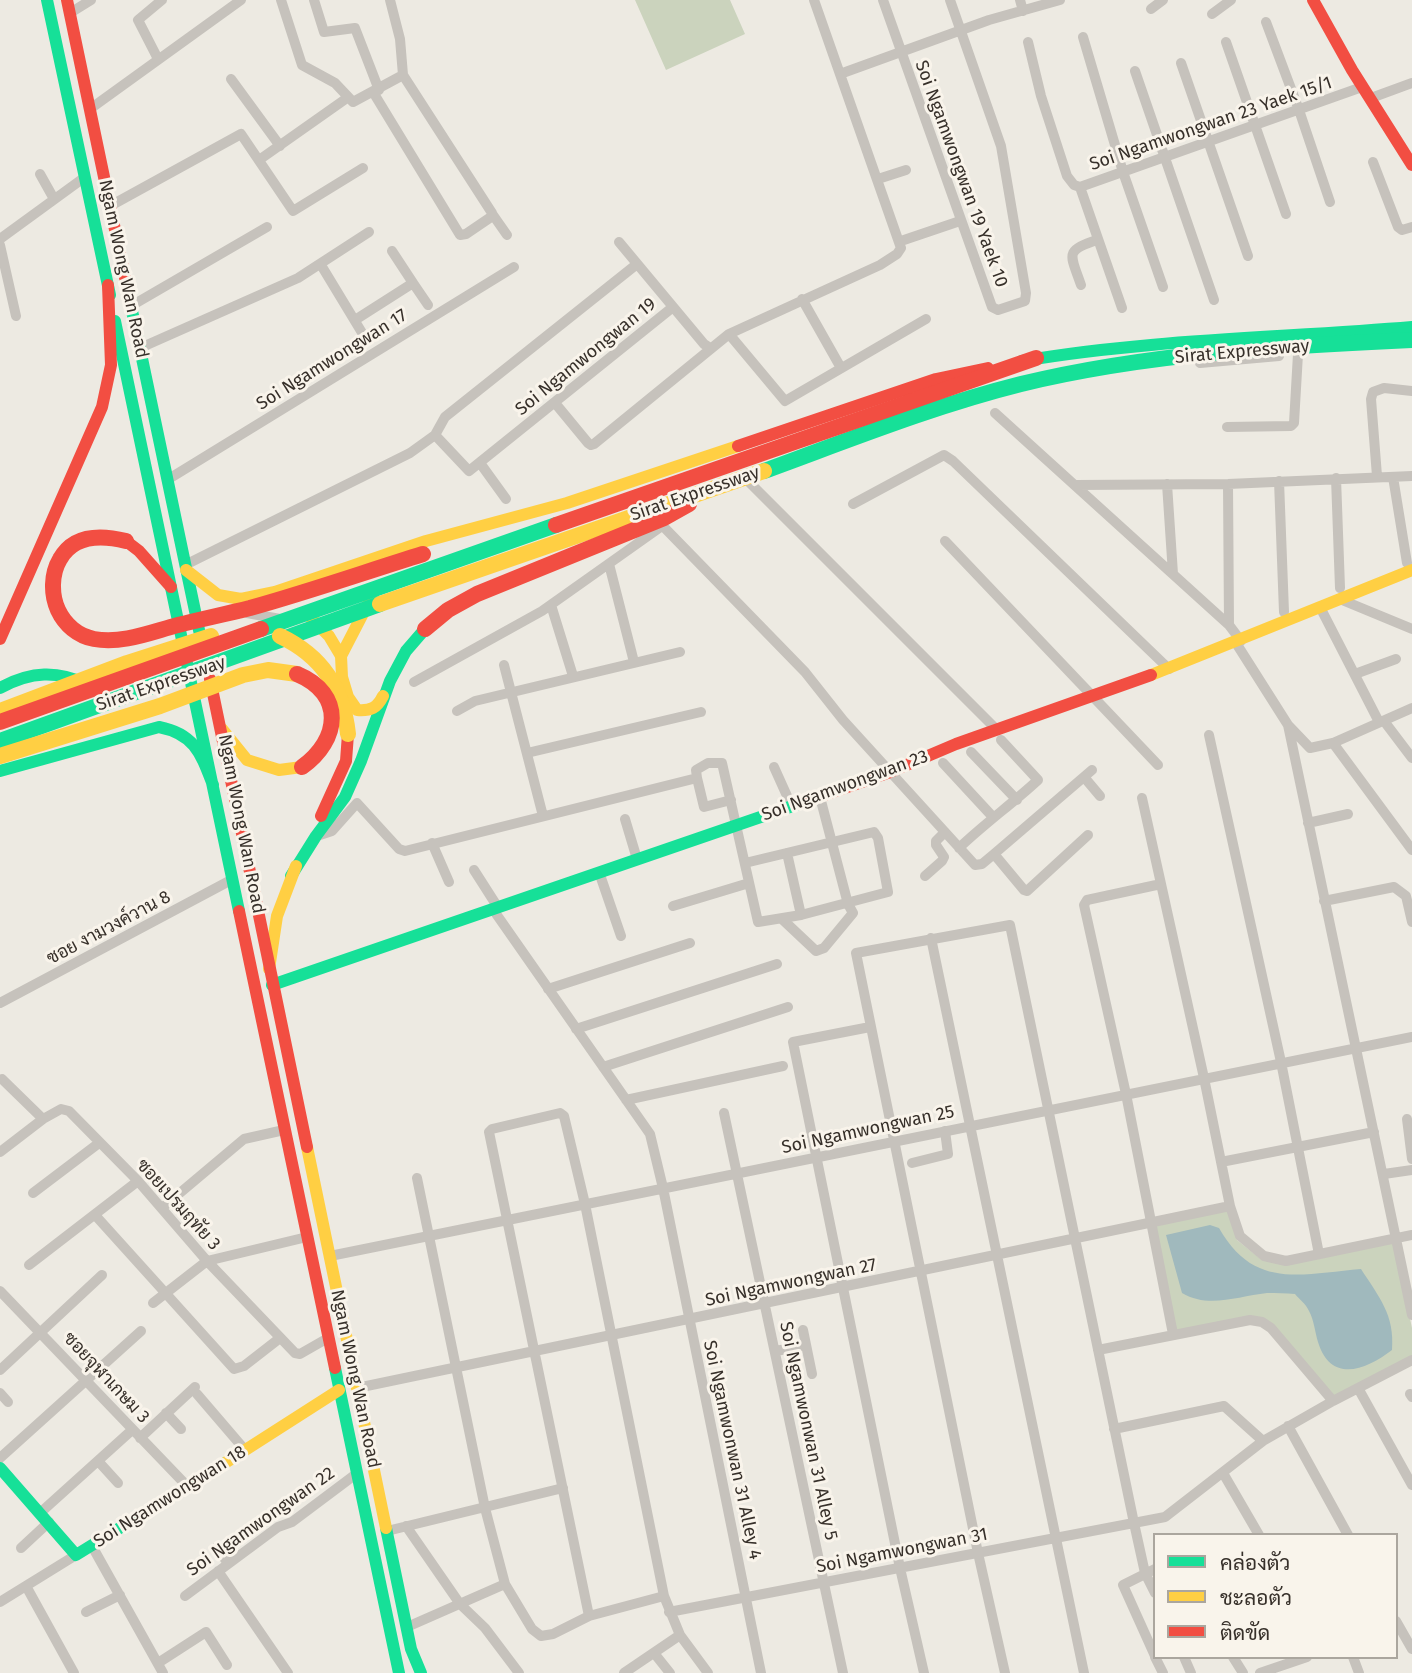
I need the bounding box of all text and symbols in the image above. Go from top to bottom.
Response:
street label: Soi Ngamwongwan 19 Yaek 10 [910,58,1012,290]
street label: Soi Ngamwongwan 23 Yaek 15/1 [1087,72,1335,176]
street label: Ngam Wong Wan Road [94,178,152,360]
street label: Soi Ngamwongwan 19 [511,294,661,420]
street label: Soi Ngamwongwan 17 [253,305,411,415]
street label: Sirat Expressway [1174,335,1310,369]
street label: Sirat Expressway [628,462,762,526]
street label: Sirat Expressway [94,652,228,716]
street label: Ngam Wong Wan Road [213,733,269,915]
street label: Soi Ngamwongwan 23 [759,746,931,826]
street label: ซอย งามวงค์วาน 8 [43,886,175,970]
street label: Soi Ngamwongwan 25 [780,1101,956,1159]
street label: ซอยเปรมฤทัย 3 [131,1155,225,1255]
street label: Soi Ngamwongwan 27 [703,1254,879,1312]
street label: Ngam Wong Wan Road [326,1288,384,1470]
street label: Soi Ngamwonwan 31 Alley 5 [774,1320,842,1542]
street label: ซอยจุฬาเกษม 3 [58,1328,154,1428]
street label: Soi Ngamwonwan 31 Alley 4 [698,1339,766,1561]
street label: Soi Ngamwongwan 18 [90,1441,250,1553]
street label: Soi Ngamwongwan 22 [183,1463,339,1581]
street label: Soi Ngamwongwan 31 [814,1524,990,1578]
legend [1153,1533,1398,1659]
text: คล่องตัว [1220,1550,1290,1576]
text: ชะลอตัว [1220,1585,1292,1611]
text: ติดขัด [1220,1620,1270,1646]

